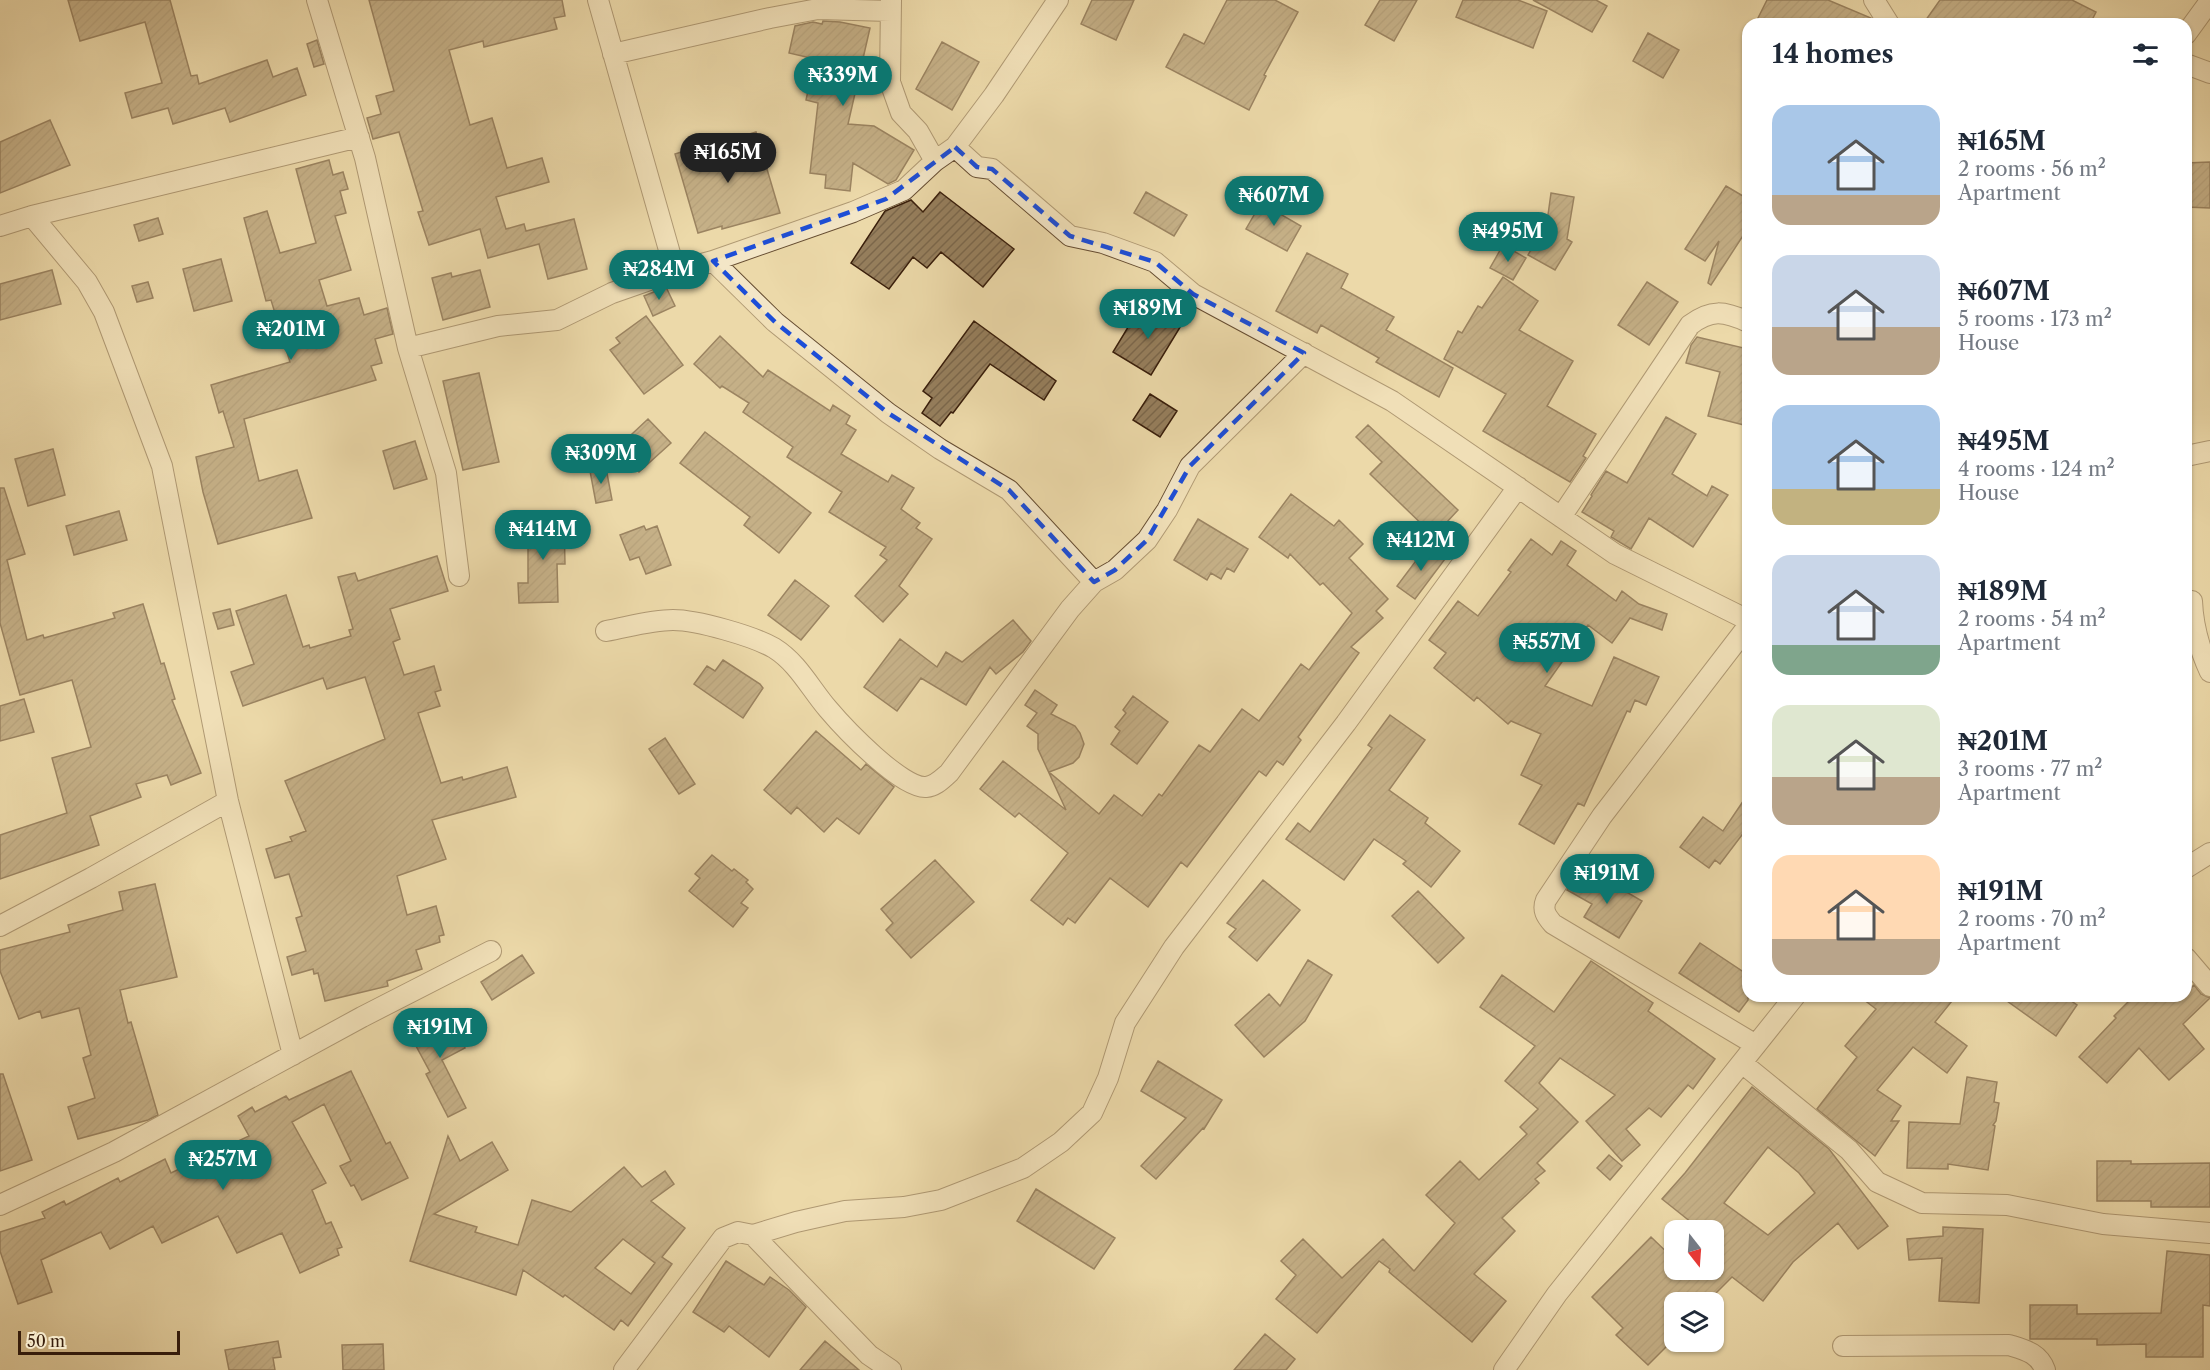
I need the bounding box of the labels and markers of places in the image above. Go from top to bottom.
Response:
pin: ₦339M [801,56,885,107]
pin: ₦165M [686,133,770,184]
pin: ₦607M [1232,176,1316,227]
pin: ₦495M [1466,212,1550,263]
pin: ₦284M [617,250,701,301]
pin: ₦189M [1106,289,1190,340]
pin: ₦201M [249,310,333,361]
pin: ₦309M [559,434,643,485]
pin: ₦414M [501,510,585,561]
pin: ₦412M [1379,521,1463,572]
pin: ₦557M [1505,623,1589,674]
pin: ₦191M [1565,854,1649,905]
pin: ₦191M [398,1008,482,1059]
pin: ₦257M [181,1140,265,1191]

